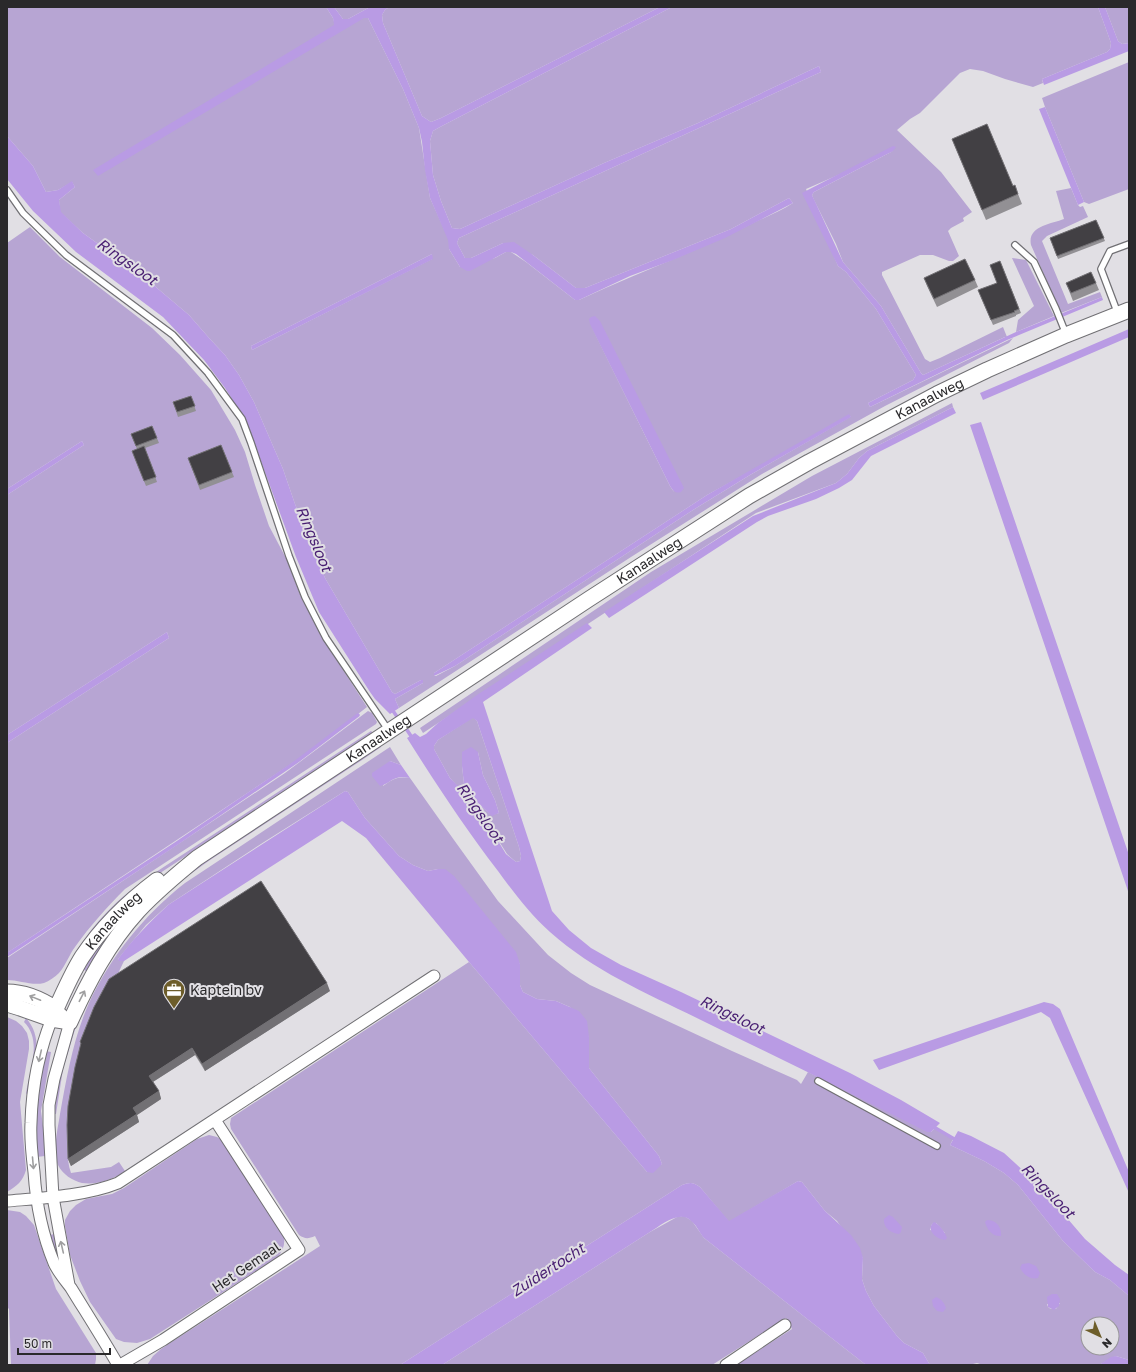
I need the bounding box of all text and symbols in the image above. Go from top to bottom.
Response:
water label: Ringsloot [93,234,163,290]
street label: Kanaalweg [892,374,966,423]
water label: Ringsloot [292,503,338,576]
street label: Kanaalweg [613,533,685,587]
street label: Kanaalweg [342,710,414,765]
water label: Ringsloot [453,779,509,848]
street label: Kanaalweg [81,887,145,953]
office icon: Kaptein bv [161,977,187,1010]
place label: Kaptein bv [190,981,262,998]
one-way arrow [79,990,86,1002]
water label: Ringsloot [697,991,769,1039]
one-way arrow [30,993,42,1001]
one-way arrow [36,1050,43,1063]
one-way arrow [29,1156,37,1169]
water label: Ringsloot [1017,1159,1081,1224]
street label: Het Gemaal [208,1238,283,1296]
water label: Zuidertocht [507,1238,589,1300]
one-way arrow [57,1241,65,1254]
north arrow [1080,1316,1120,1356]
scale bar [18,1330,110,1356]
text: 50 m [24,1336,52,1351]
text: N [1100,1336,1115,1351]

